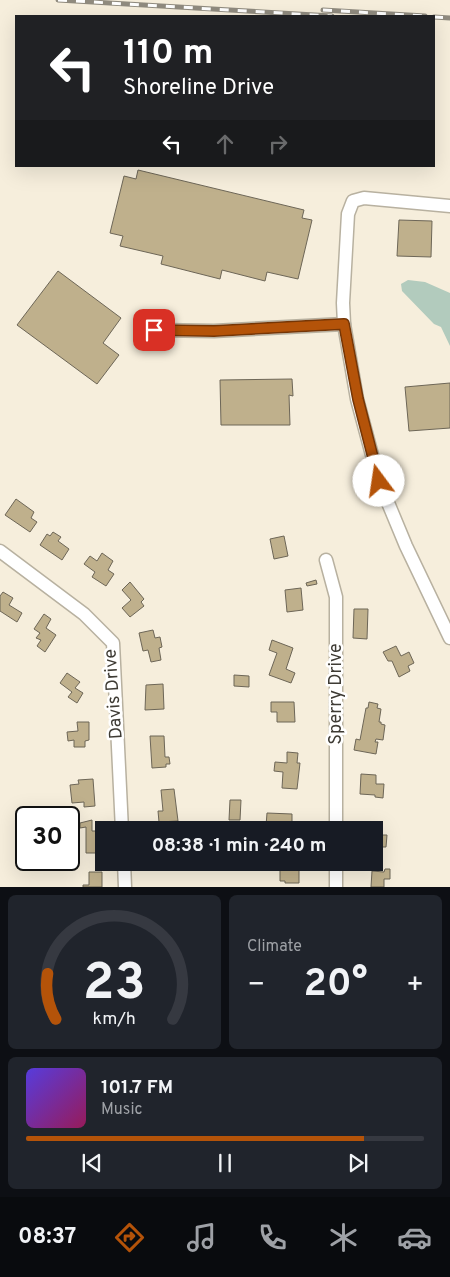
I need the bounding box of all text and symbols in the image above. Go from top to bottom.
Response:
text: 110 m [123,32,213,76]
icon: left [40,35,105,100]
text: Shoreline Drive [123,75,274,102]
icon: left [158,130,186,158]
icon: ahead [211,130,239,158]
icon: right [264,130,292,158]
pin [133,309,175,351]
icon: arrive [140,316,168,344]
position arrow [352,454,404,506]
street label: Sperry Drive [325,643,348,745]
street label: Davis Drive [99,648,129,740]
speed limit sign: 30 [15,806,80,871]
text: 08:38 · 1 min · 240 m [152,834,326,858]
text: Climate [247,937,302,957]
text: 23 [83,952,146,1018]
text: 20° [303,961,368,1010]
text: − [247,968,265,1004]
text: + [406,968,424,1004]
text: km/h [93,1008,136,1031]
text: 101.7 FM [101,1076,173,1100]
text: Music [101,1100,142,1120]
icon: previous [78,1149,106,1177]
icon: pause [211,1149,239,1177]
icon: next [344,1149,372,1177]
icon: directions [112,1220,147,1255]
icon: music [184,1220,219,1255]
icon: phone [255,1220,290,1255]
icon: climate [326,1220,361,1255]
icon: car [397,1220,432,1255]
text: 08:37 [18,1224,76,1251]

